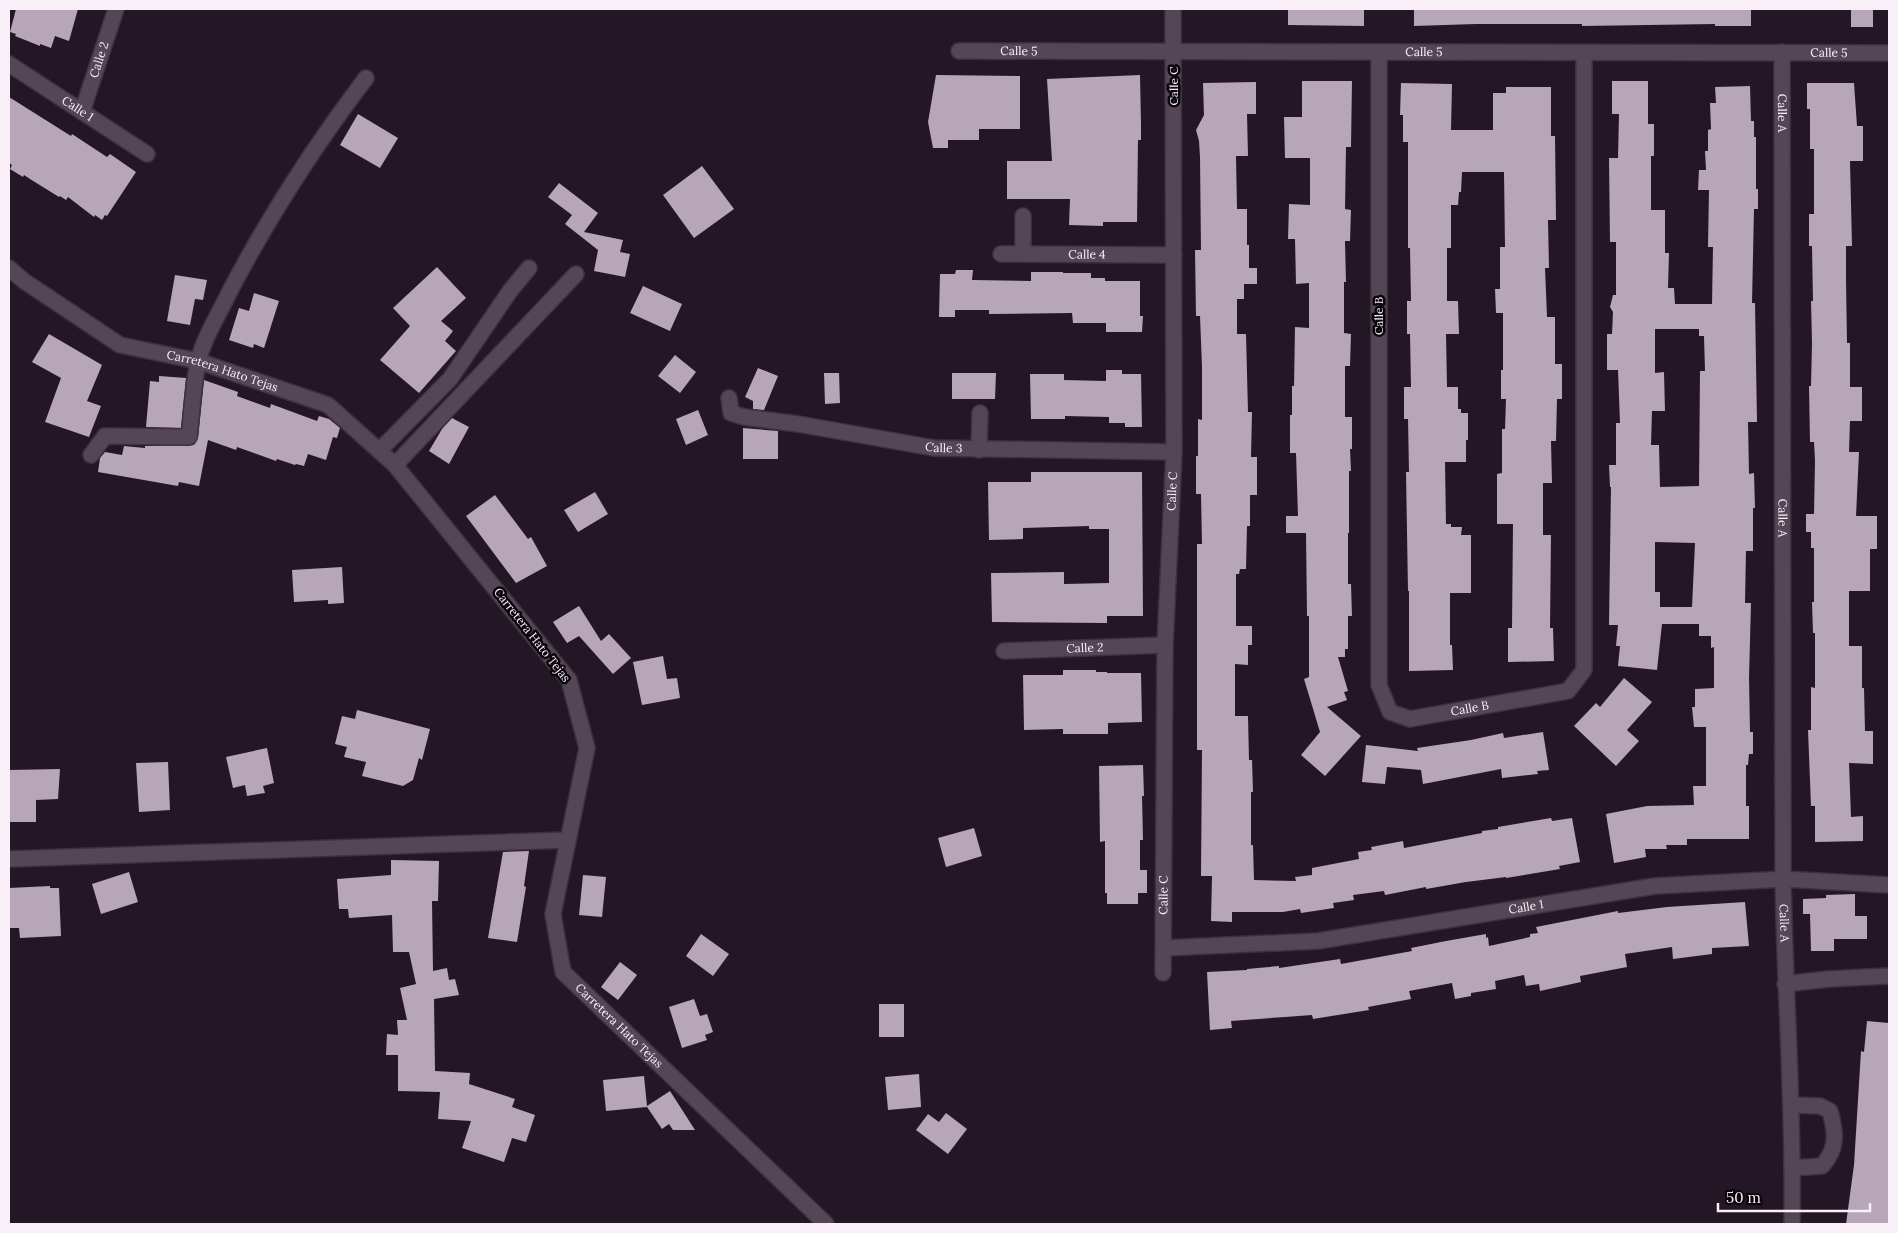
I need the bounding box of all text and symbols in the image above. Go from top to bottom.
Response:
street label: Calle 2 [86,40,112,80]
street label: Calle 5 [1000,43,1038,58]
street label: Calle 5 [1405,44,1443,59]
street label: Calle 5 [1810,45,1848,60]
street label: Calle C [1166,66,1181,106]
street label: Calle 1 [59,92,97,124]
street label: Calle A [1775,94,1790,133]
street label: Calle 4 [1068,246,1106,262]
street label: Calle B [1371,297,1386,335]
street label: Carretera Hato Tejas [166,347,281,395]
street label: Calle 3 [924,439,963,455]
street label: Calle C [1163,471,1180,511]
street label: Calle A [1776,499,1791,538]
street label: Carretera Hato Tejas [491,585,574,685]
street label: Calle 2 [1066,639,1104,656]
street label: Calle B [1449,697,1490,719]
street label: Calle C [1155,875,1171,915]
street label: Calle 1 [1507,896,1545,917]
street label: Calle A [1777,904,1793,943]
street label: Carretera Hato Tejas [573,980,667,1071]
scale bar [1718,1180,1870,1212]
text: 50 m [1726,1188,1761,1207]

